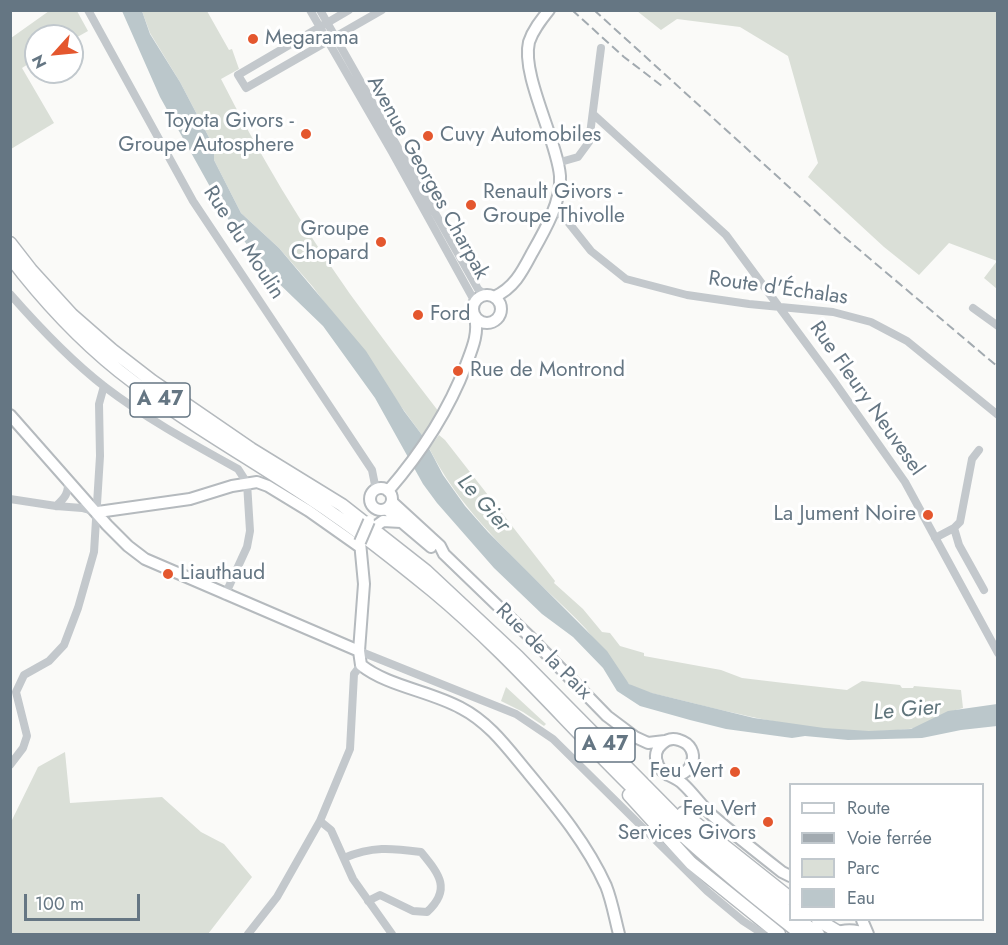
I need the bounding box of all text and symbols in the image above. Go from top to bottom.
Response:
north arrow [24,24,84,84]
place label: Megarama [265,26,359,52]
marker: Megarama [246,32,260,46]
text: N [26,51,52,72]
street label: Avenue Georges Charpak [361,72,493,284]
place label: Toyota Givors - Groupe Autosphere [118,109,294,159]
place label: Cuvy Automobiles [440,123,601,149]
marker: Toyota Givors - Groupe Autosphere [299,127,313,141]
marker: Cuvy Automobiles [421,129,435,143]
place label: Renault Givors - Groupe Thivolle [483,180,625,230]
street label: Rue du Moulin [197,182,289,304]
marker: Renault Givors - Groupe Thivolle [464,198,478,212]
place label: Groupe Chopard [291,217,369,267]
marker: Groupe Chopard [374,235,388,249]
street label: Route d'Échalas [707,267,849,311]
place label: Ford [430,302,471,328]
marker: Ford [411,308,425,322]
street label: Rue Fleury Neuvesel [803,317,929,481]
place label: Rue de Montrond [470,358,625,384]
marker: Rue de Montrond [451,364,465,378]
road number: A 47 [130,383,190,417]
water label: Le Gier [451,470,515,538]
place label: La Jument Noire [774,502,916,528]
marker: La Jument Noire [921,508,935,522]
place label: Liauthaud [180,561,265,587]
marker: Liauthaud [161,567,175,581]
street label: Rue de la Paix [490,599,596,705]
water label: Le Gier [872,695,942,727]
road number: A 47 [575,728,635,762]
place label: Feu Vert [650,759,723,785]
marker: Feu Vert [728,765,742,779]
legend [789,783,984,921]
text: Route [847,795,890,821]
place label: Feu Vert Services Givors [618,797,756,847]
marker: Feu Vert Services Givors [761,815,775,829]
text: Voie ferrée [847,825,932,851]
text: Parc [847,855,880,881]
scale bar [27,882,142,920]
text: Eau [847,885,875,911]
text: 100 m [35,891,84,917]

